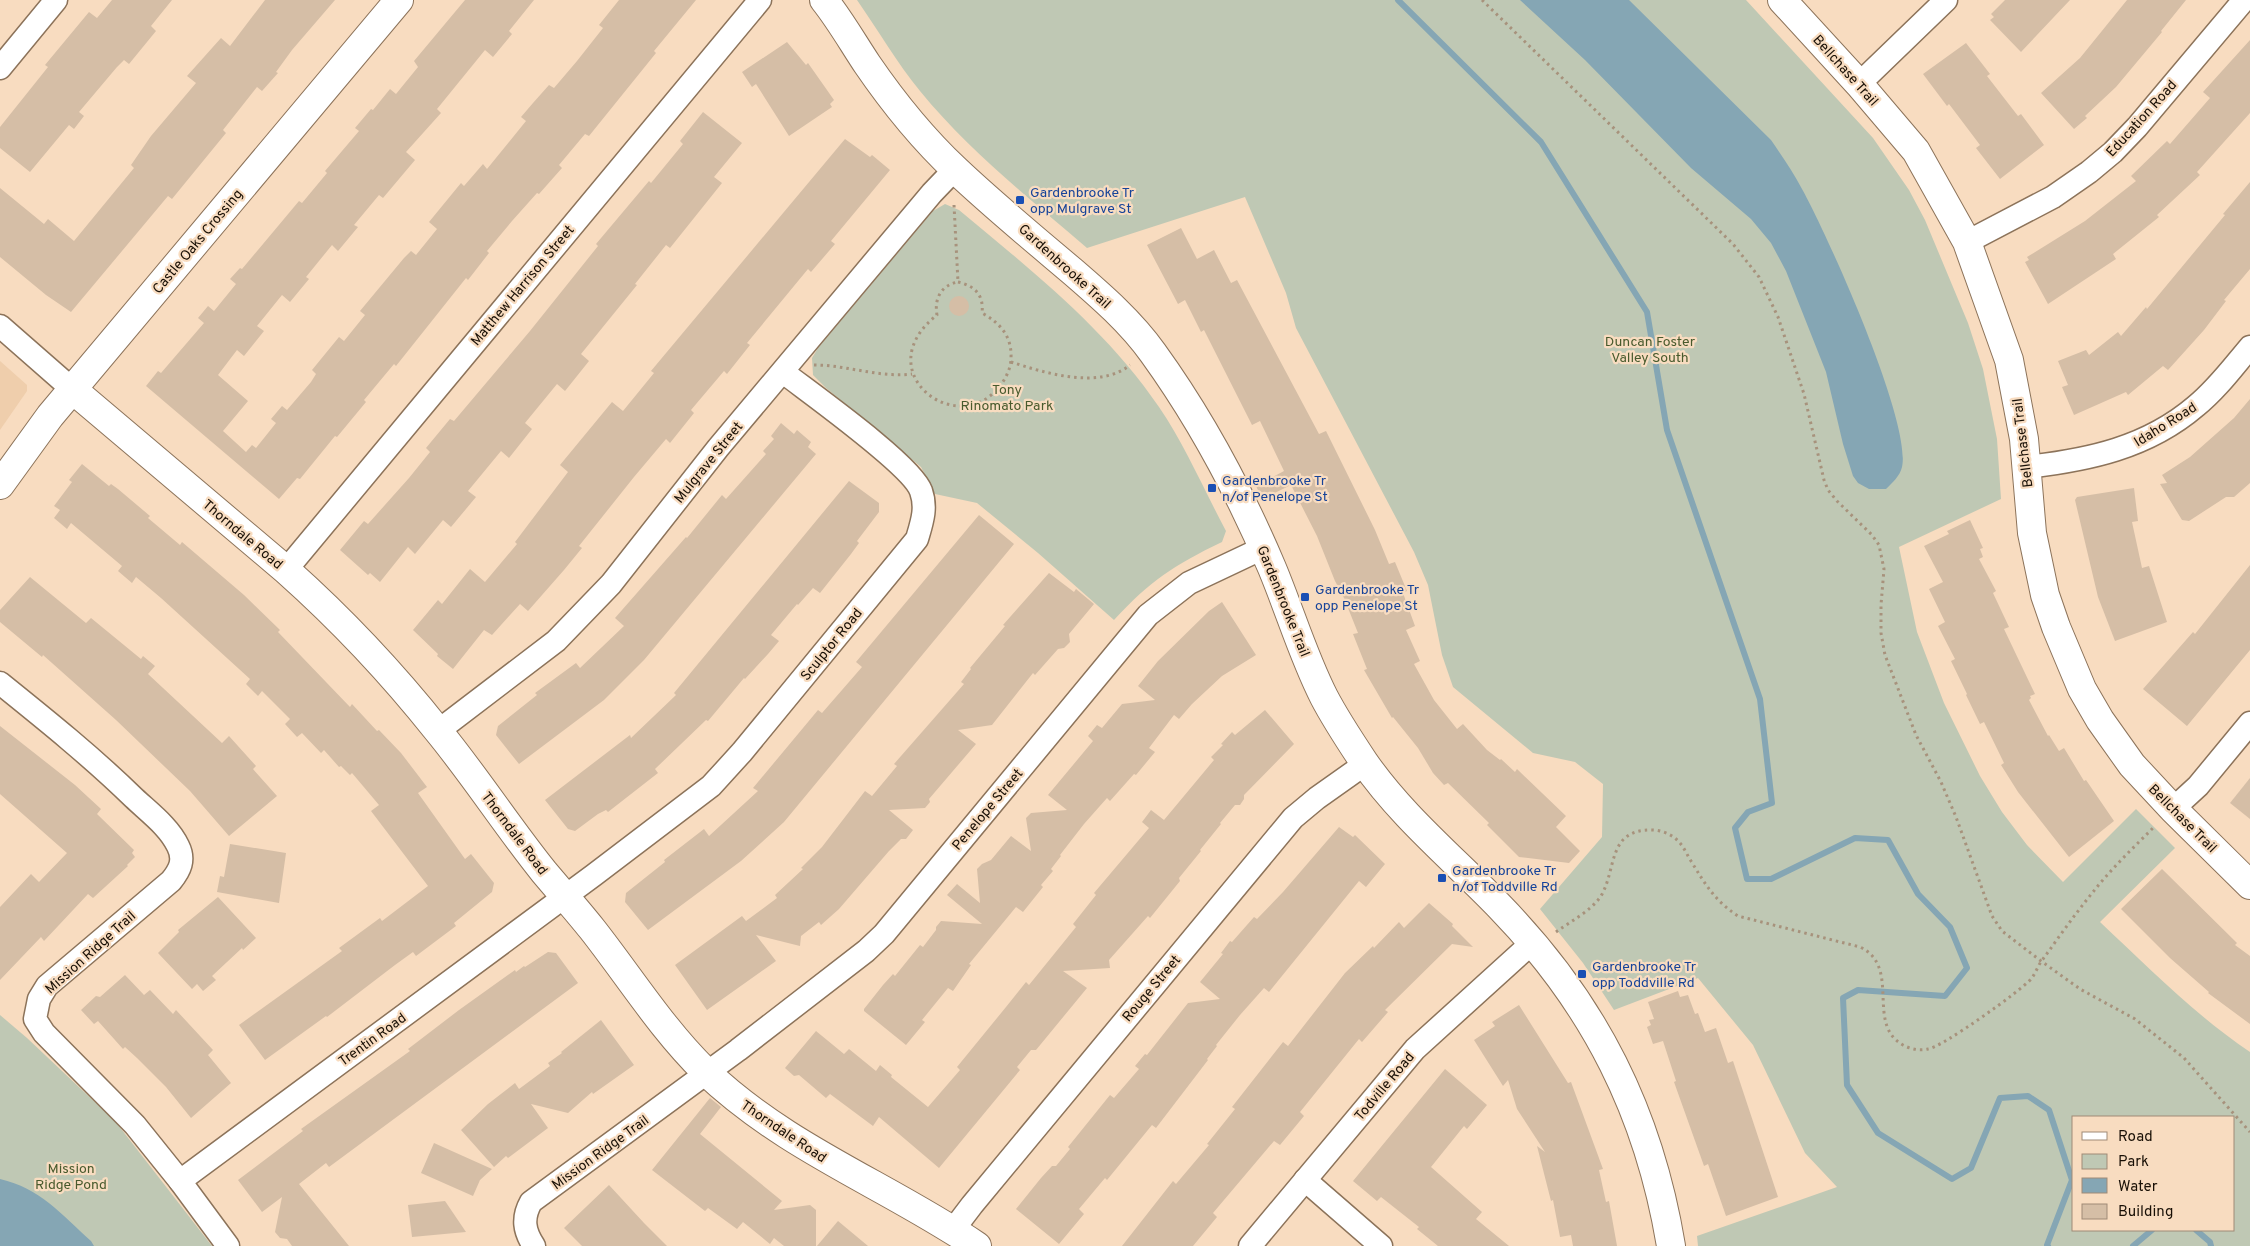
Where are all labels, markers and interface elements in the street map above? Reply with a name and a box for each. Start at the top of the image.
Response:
street label: Bellchase Trail [1808,32,1881,110]
street label: Education Road [2103,77,2181,161]
place label: Gardenbrooke Tr opp Mulgrave St [1030,185,1135,218]
street label: Castle Oaks Crossing [149,186,247,298]
marker: Gardenbrooke Tr opp Mulgrave St [1014,194,1026,206]
street label: Gardenbrooke Trail [1014,221,1114,313]
street label: Matthew Harrison Street [468,222,579,350]
park label: Duncan Foster Valley South [1605,334,1696,367]
park label: Tony Rinomato Park [961,382,1053,415]
street label: Bellchase Trail [2010,397,2037,488]
street label: Idaho Road [2131,399,2200,451]
street label: Mulgrave Street [671,419,747,507]
place label: Gardenbrooke Tr n/of Penelope St [1222,473,1328,506]
marker: Gardenbrooke Tr n/of Penelope St [1206,482,1218,494]
street label: Thorndale Road [198,497,286,574]
street label: Gardenbrooke Trail [1253,543,1313,660]
place label: Gardenbrooke Tr opp Penelope St [1315,582,1420,615]
marker: Gardenbrooke Tr opp Penelope St [1299,591,1311,603]
street label: Sculptor Road [798,605,867,685]
street label: Penelope Street [949,766,1027,854]
street label: Bellchase Trail [2144,781,2220,857]
street label: Thorndale Road [477,789,551,879]
place label: Gardenbrooke Tr n/of Toddville Rd [1452,863,1558,896]
marker: Gardenbrooke Tr n/of Toddville Rd [1436,872,1448,884]
street label: Mission Ridge Trail [42,908,140,998]
street label: Rouge Street [1119,952,1185,1026]
place label: Gardenbrooke Tr opp Toddville Rd [1592,959,1697,992]
marker: Gardenbrooke Tr opp Toddville Rd [1576,968,1588,980]
street label: Trentin Road [336,1010,410,1070]
street label: Todville Road [1352,1049,1419,1125]
street label: Thorndale Road [737,1097,829,1167]
street label: Mission Ridge Trail [549,1112,653,1194]
legend [2072,1116,2235,1231]
text: Road [2118,1128,2153,1147]
text: Park [2118,1153,2149,1172]
park label: Mission Ridge Pond [35,1161,107,1194]
text: Water [2118,1178,2158,1197]
text: Building [2118,1203,2173,1222]

